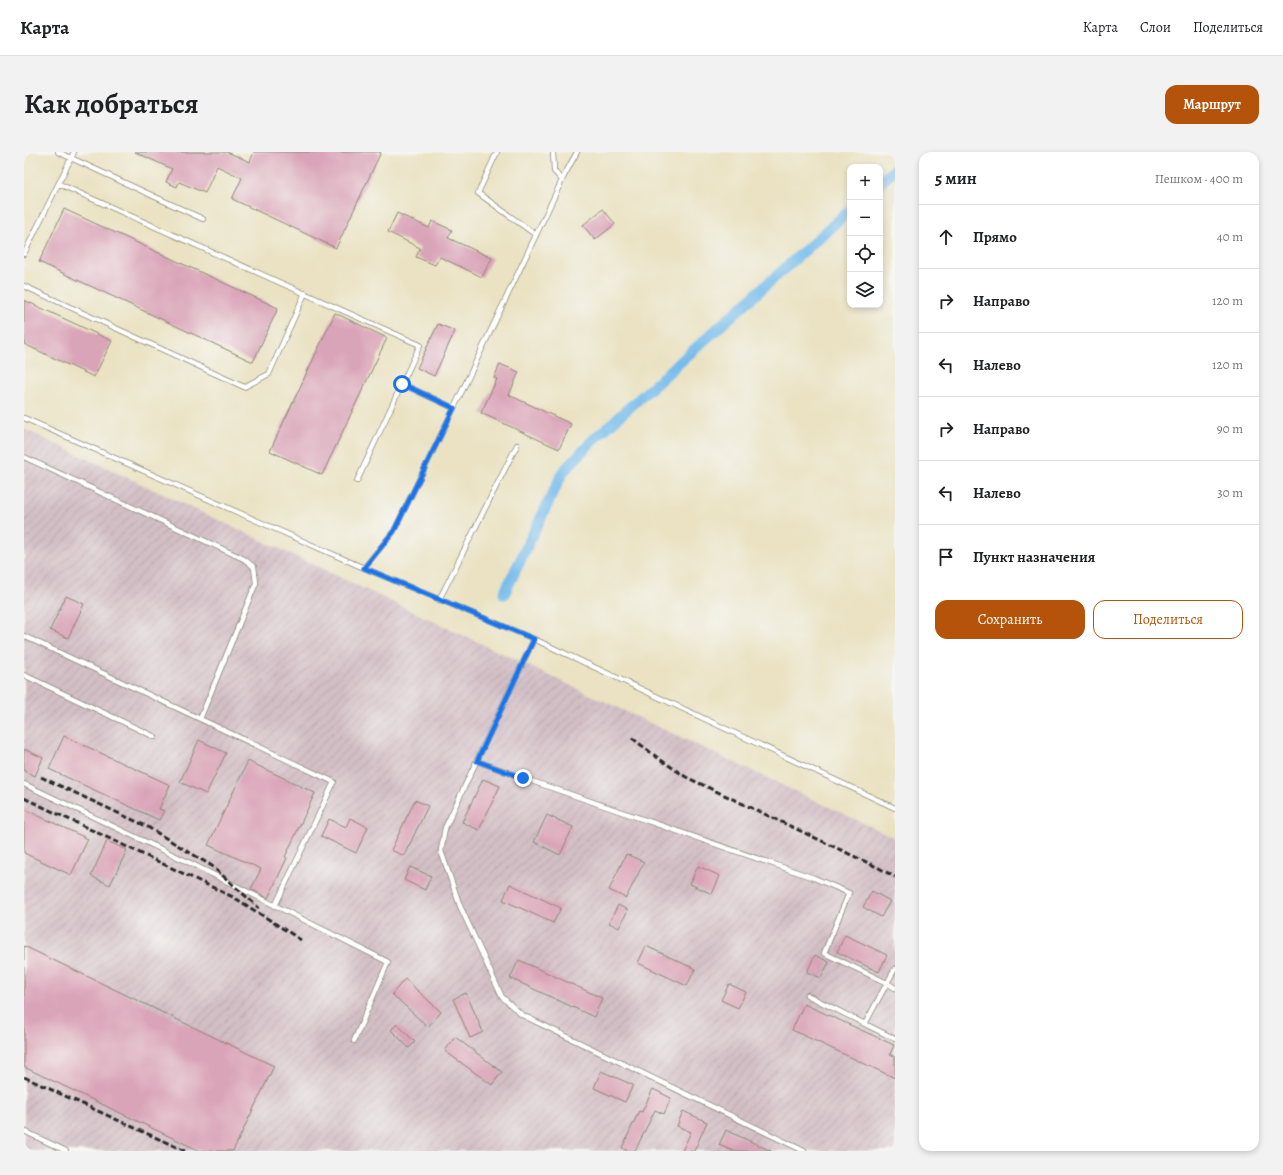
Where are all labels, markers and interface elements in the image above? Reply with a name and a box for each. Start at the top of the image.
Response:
text: Карта [20,15,69,41]
text: Карта [1083,18,1118,37]
text: Слои [1140,18,1171,37]
text: Поделиться [1193,18,1263,37]
text: Как добраться [24,85,199,123]
button: Маршрут [1165,85,1259,124]
map controls [847,164,883,308]
button: + [847,164,883,200]
text: 5 мин [935,167,977,190]
text: Пешком · 400 m [1155,170,1243,187]
button: − [847,200,883,236]
icon: ahead [935,226,957,248]
text: Прямо [973,227,1017,247]
text: 40 m [1217,228,1243,245]
button: locate [847,236,883,272]
button: layers [847,272,883,308]
icon: right [935,290,957,312]
text: Направо [973,291,1030,311]
text: 120 m [1212,292,1243,309]
icon: left [935,354,957,376]
text: Налево [973,355,1021,375]
text: 120 m [1212,356,1243,373]
route start [393,375,411,393]
icon: right [935,418,957,440]
text: Направо [973,419,1030,439]
text: 90 m [1217,420,1243,437]
icon: left [935,482,957,504]
text: Налево [973,483,1021,503]
text: 30 m [1217,484,1243,501]
icon: arrive [935,546,957,568]
text: Пункт назначения [973,547,1095,567]
button: Сохранить [935,600,1085,639]
button: Поделиться [1093,600,1243,639]
route end [514,769,532,787]

